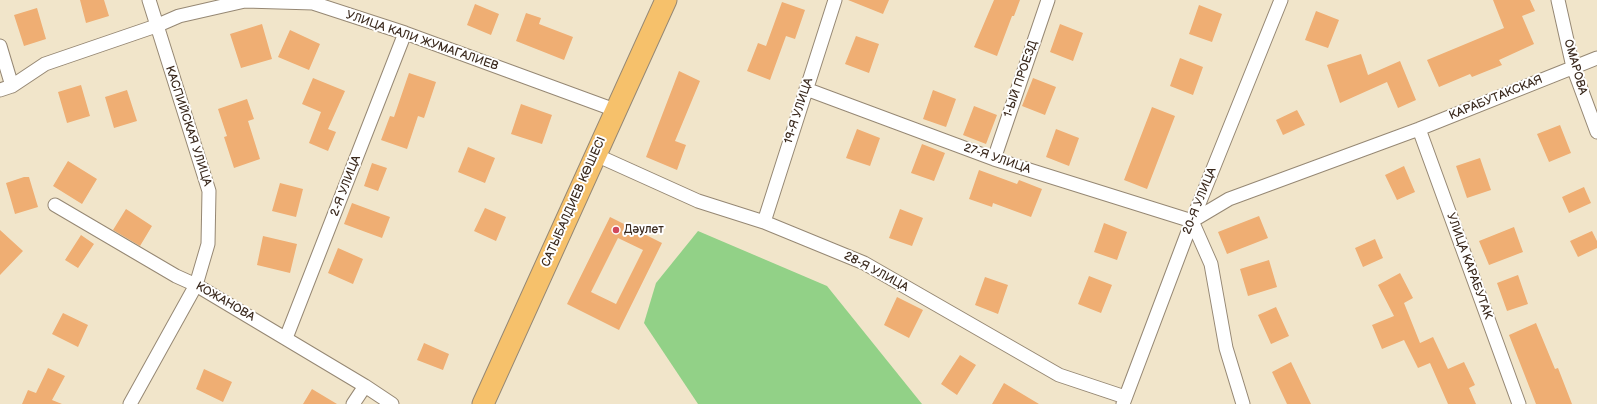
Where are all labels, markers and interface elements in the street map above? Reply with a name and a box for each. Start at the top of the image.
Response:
street label: УЛИЦА КАЛИ ЖУМАГАЛИЕВ [344,8,500,74]
street label: ОМАРОВА [1560,38,1590,96]
street label: 1-ЫЙ ПРОЕЗД [1001,39,1041,119]
street label: КАСПИЙСКАЯ УЛИЦА [162,64,214,188]
street label: КАРАБУТАКСКАЯ [1447,73,1545,123]
street label: 19-Я УЛИЦА [782,76,816,146]
street label: САТЫБАЛДИЕВ КӨШЕСІ [539,135,609,269]
street label: 27-Я УЛИЦА [962,141,1032,177]
street label: 2-Я УЛИЦА [328,154,364,218]
street label: 20-Я УЛИЦА [1180,165,1220,237]
street label: УЛИЦА КАРАБУТАК [1443,211,1495,321]
place label: Дәулет [624,223,664,237]
marker: Дәулет [611,225,621,235]
street label: 28-Я УЛИЦА [841,249,911,295]
street label: КОЖАНОВА [193,279,257,325]

